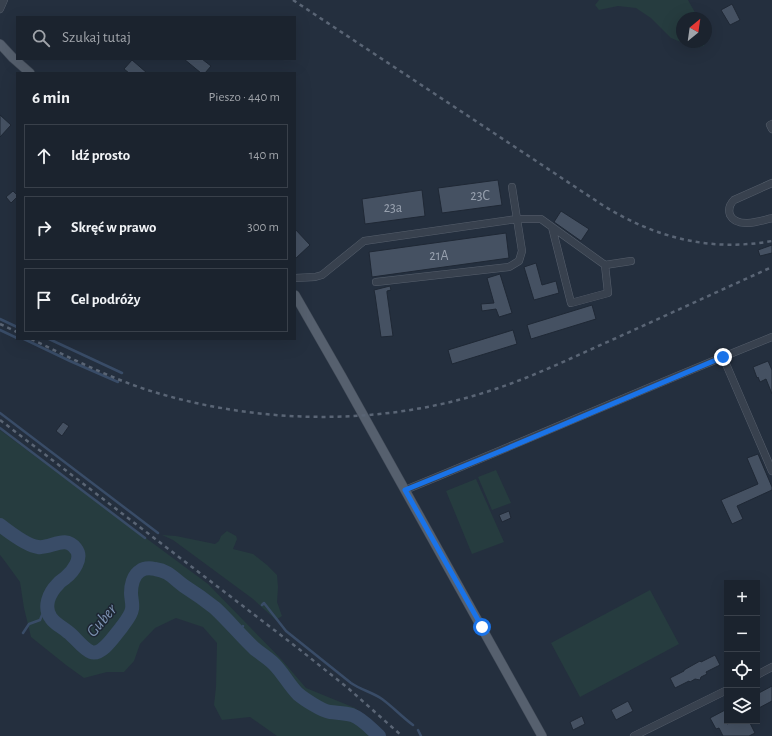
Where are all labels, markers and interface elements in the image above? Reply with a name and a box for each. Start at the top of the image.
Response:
north arrow [676,12,712,48]
search box [16,16,296,60]
icon: search [30,27,52,49]
text: Szukaj tutaj [62,30,131,45]
text: 6 min [32,89,70,106]
text: Pieszo · 440 m [209,91,280,104]
icon: ahead [33,145,55,167]
text: Idź prosto [71,148,130,163]
text: 140 m [249,149,279,162]
house number: 23C [470,189,490,203]
house number: 23a [384,201,403,215]
icon: right [33,217,55,239]
text: Skręć w prawo [71,220,156,235]
text: 300 m [247,221,279,234]
house number: 21A [429,249,449,263]
icon: arrive [33,289,55,311]
text: Cel podróży [71,292,140,307]
route end [714,348,732,366]
map controls [724,580,760,724]
button: + [724,580,760,616]
water label: Guber [83,600,120,640]
button: − [724,616,760,652]
route start [473,618,491,636]
button: locate [724,652,760,688]
button: layers [724,688,760,724]

